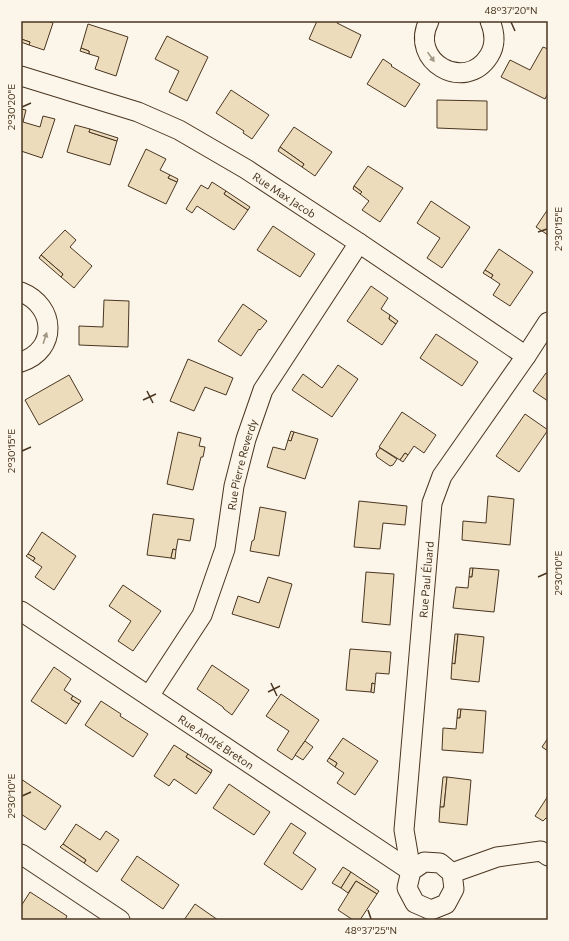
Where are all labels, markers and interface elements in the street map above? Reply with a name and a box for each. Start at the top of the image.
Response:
text: 48°37'20"N [484,4,538,16]
one-way arrow [427,52,435,63]
text: 2°30'20"E [5,84,17,130]
street label: Rue Max Jacob [251,169,319,220]
text: 2°30'15"E [552,207,564,251]
one-way arrow [43,332,49,344]
street label: Rue Pierre Reverdy [224,417,259,511]
text: 2°30'15"E [5,429,17,473]
street label: Rue Paul Éluard [416,541,435,618]
text: 2°30'10"E [552,550,564,596]
street label: Rue André Breton [176,711,257,771]
text: 2°30'10"E [5,773,17,819]
text: 48°37'25"N [345,924,397,936]

